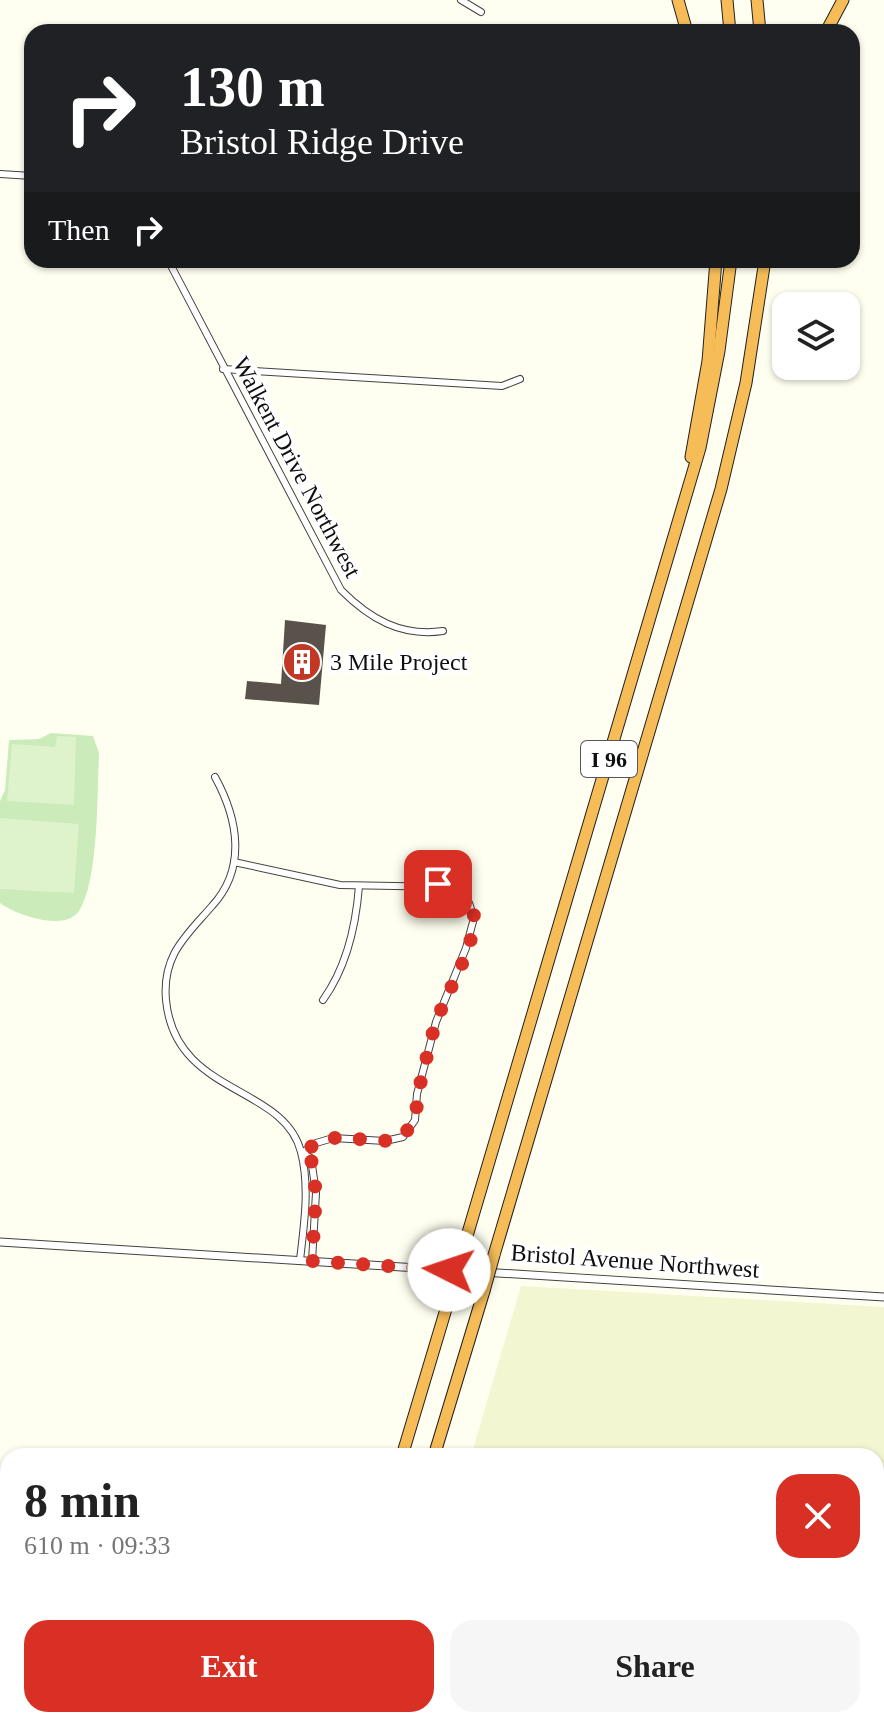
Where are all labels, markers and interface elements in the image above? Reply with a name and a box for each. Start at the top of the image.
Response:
icon: right [48,56,152,160]
text: 130 m [180,56,325,118]
text: Bristol Ridge Drive [180,122,464,162]
icon: right [126,208,170,252]
text: Then [48,213,110,246]
map controls [772,292,860,380]
button: layers [772,292,860,380]
street label: Walkent Drive Northwest [228,352,366,582]
building icon: 3 Mile Project [281,641,323,683]
place label: 3 Mile Project [330,649,468,675]
road number: I 96 [581,741,637,777]
pin [404,850,472,918]
icon: arrive [416,862,460,906]
position arrow [407,1228,491,1312]
street label: Bristol Avenue Northwest [510,1239,760,1283]
text: 8 min [24,1474,140,1527]
button: close [776,1474,860,1558]
text: 610 m · 09:33 [24,1531,171,1560]
button: Exit [24,1620,434,1712]
button: Share [450,1620,860,1712]

